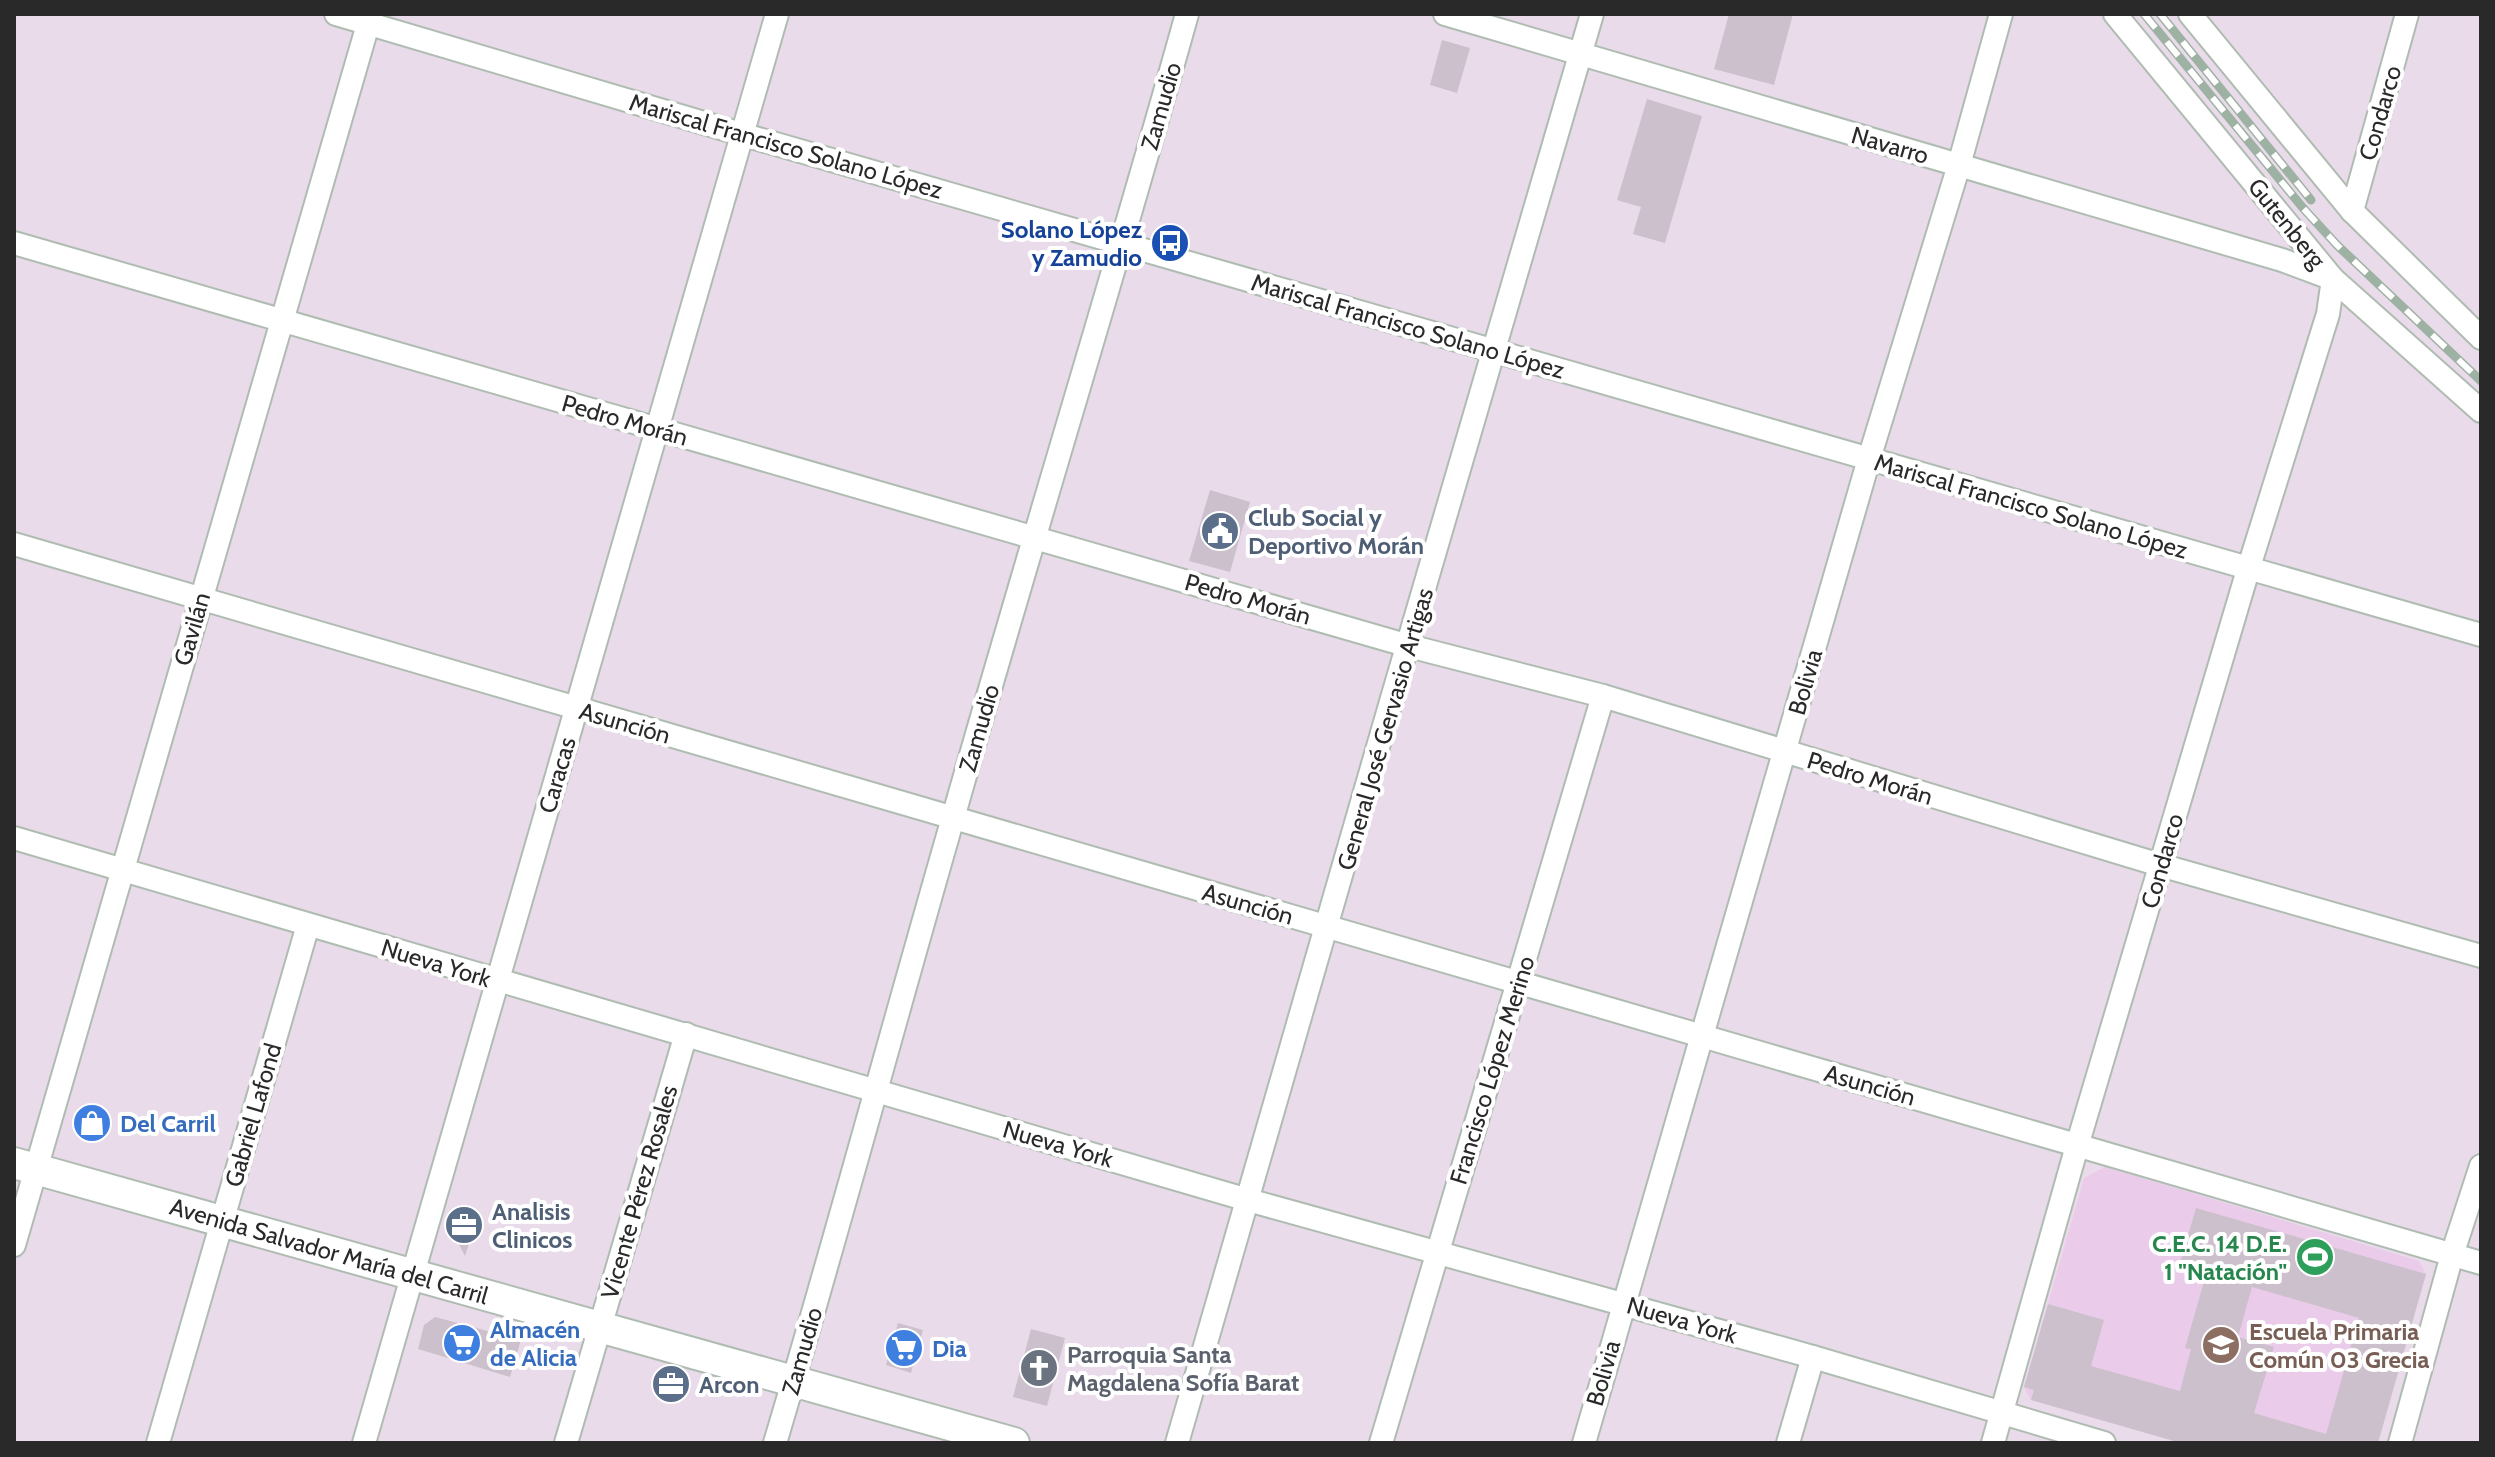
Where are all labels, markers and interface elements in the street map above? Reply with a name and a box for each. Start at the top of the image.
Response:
street label: Zamudio [1135,59,1187,153]
street label: Condarco [2353,62,2407,164]
street label: Mariscal Francisco Solano López [626,87,946,205]
street label: Navarro [1848,120,1932,170]
street label: Gutenberg [2242,172,2333,275]
place label: Solano López y Zamudio [1001,215,1142,272]
bus stop icon: Solano López y Zamudio [1149,222,1191,264]
street label: Mariscal Francisco Solano López [1248,267,1568,385]
street label: Pedro Morán [559,388,691,452]
street label: Mariscal Francisco Solano López [1871,447,2191,565]
place label: Club Social y Deportivo Morán [1248,503,1424,560]
public building icon: Club Social y Deportivo Morán [1199,510,1241,552]
street label: Pedro Morán [1182,567,1314,631]
street label: General José Gervasio Artigas [1331,584,1439,873]
street label: Gavilán [168,589,216,669]
street label: Bolivia [1782,645,1828,718]
street label: Zamudio [953,681,1005,775]
street label: Asunción [576,696,674,750]
street label: Caracas [532,734,582,816]
street label: Pedro Morán [1804,745,1936,811]
street label: Condarco [2135,810,2189,912]
street label: Asunción [1199,877,1297,931]
street label: Nueva York [378,933,495,993]
street label: Francisco López Merino [1443,952,1541,1188]
street label: Gabriel Lafond [219,1040,287,1190]
street label: Asunción [1821,1058,1919,1112]
street label: Vicente Pérez Rosales [595,1082,683,1302]
shop icon: Del Carril [71,1102,113,1144]
place label: Del Carril [120,1109,216,1138]
street label: Nueva York [1000,1114,1117,1174]
street label: Avenida Salvador María del Carril [167,1192,492,1310]
place label: Analisis Clinicos [492,1197,572,1254]
office icon: Analisis Clinicos [443,1204,485,1246]
place label: C.E.C. 14 D.E. 1 "Natación" [2152,1229,2287,1286]
sports icon: C.E.C. 14 D.E. 1 "Natación" [2294,1236,2336,1278]
street label: Nueva York [1624,1290,1741,1350]
street label: Zamudio [776,1304,828,1398]
place label: Almacén de Alicia [490,1315,580,1372]
place label: Escuela Primaria Común 03 Grecia [2249,1317,2430,1374]
supermarket icon: Almacén de Alicia [441,1322,483,1364]
school or university icon: Escuela Primaria Común 03 Grecia [2200,1324,2242,1366]
supermarket icon: Dia [883,1327,925,1369]
place label: Dia [932,1334,967,1363]
street label: Bolivia [1580,1336,1626,1409]
place label: Parroquia Santa Magdalena Sofía Barat [1067,1340,1299,1397]
church icon: Parroquia Santa Magdalena Sofía Barat [1018,1347,1060,1389]
office icon: Arcon [650,1363,692,1405]
place label: Arcon [699,1370,759,1399]

